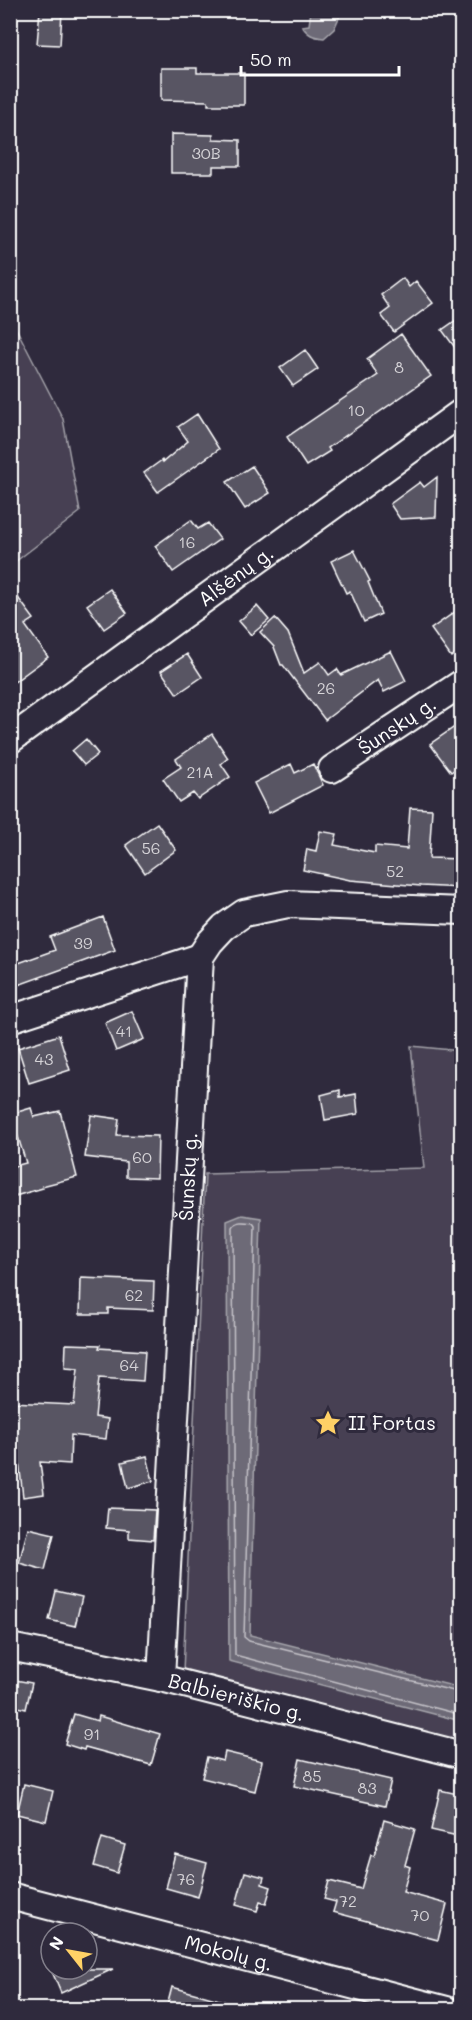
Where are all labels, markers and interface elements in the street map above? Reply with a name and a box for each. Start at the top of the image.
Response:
scale bar [241,39,398,77]
text: 50 m [250,47,292,71]
house number: 30B [191,142,221,163]
house number: 8 [394,356,404,377]
house number: 10 [347,399,365,420]
house number: 16 [179,531,195,552]
street label: Alšėnų g. [192,539,278,612]
house number: 26 [317,677,335,698]
street label: Šunskų g. [352,690,441,760]
house number: 21A [186,761,214,782]
house number: 56 [142,837,161,858]
house number: 52 [386,860,404,881]
house number: 39 [74,932,92,953]
house number: 41 [116,1020,132,1041]
house number: 43 [35,1048,53,1069]
street label: Šunskų g. [172,1132,202,1222]
house number: 60 [132,1146,152,1167]
house number: 62 [125,1284,143,1305]
house number: 64 [119,1354,139,1375]
place icon: II Fortas [313,1408,343,1438]
place label: II Fortas [348,1409,436,1435]
street label: Balbieriškio g. [166,1666,308,1726]
house number: 91 [84,1723,100,1744]
house number: 85 [302,1765,322,1786]
house number: 83 [357,1777,377,1798]
house number: 76 [177,1868,195,1889]
house number: 72 [339,1890,357,1911]
house number: 70 [411,1904,430,1925]
north arrow [39,1921,99,1981]
street label: Mokolų g. [182,1928,276,1976]
text: N [44,1932,68,1954]

